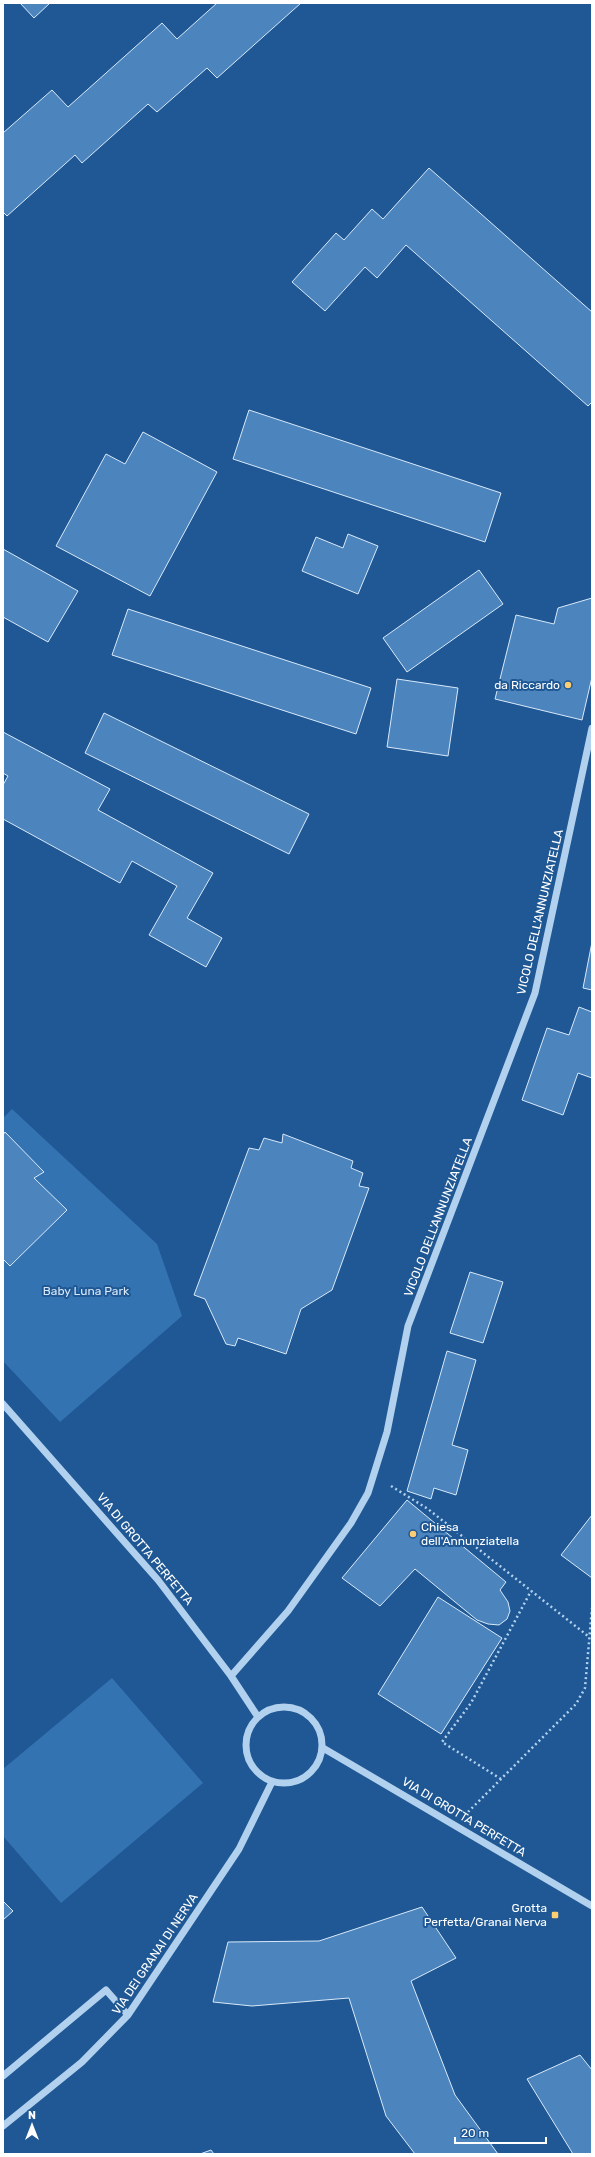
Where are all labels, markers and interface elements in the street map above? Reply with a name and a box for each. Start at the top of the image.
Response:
place label: da Riccardo [494,678,560,692]
marker: da Riccardo [563,680,573,690]
street label: VICOLO DELL'ANNUNZIATELLA [514,828,566,996]
street label: VICOLO DELL'ANNUNZIATELLA [401,1135,475,1299]
park label: Baby Luna Park [43,1284,130,1298]
street label: VIA DI GROTTA PERFETTA [94,1490,196,1608]
place label: Chiesa dell'Annunziatella [421,1520,519,1548]
marker: Chiesa dell'Annunziatella [408,1529,418,1539]
street label: VIA DI GROTTA PERFETTA [399,1774,529,1860]
street label: VIA DEI GRANAI DI NERVA [109,1891,201,2017]
place label: Grotta Perfetta/Granai Nerva [424,1901,547,1929]
marker: Grotta Perfetta/Granai Nerva [550,1910,560,1920]
north arrow [12,2105,52,2145]
text: N [28,2109,36,2122]
scale bar [455,2119,546,2145]
text: 20 m [461,2126,489,2140]

